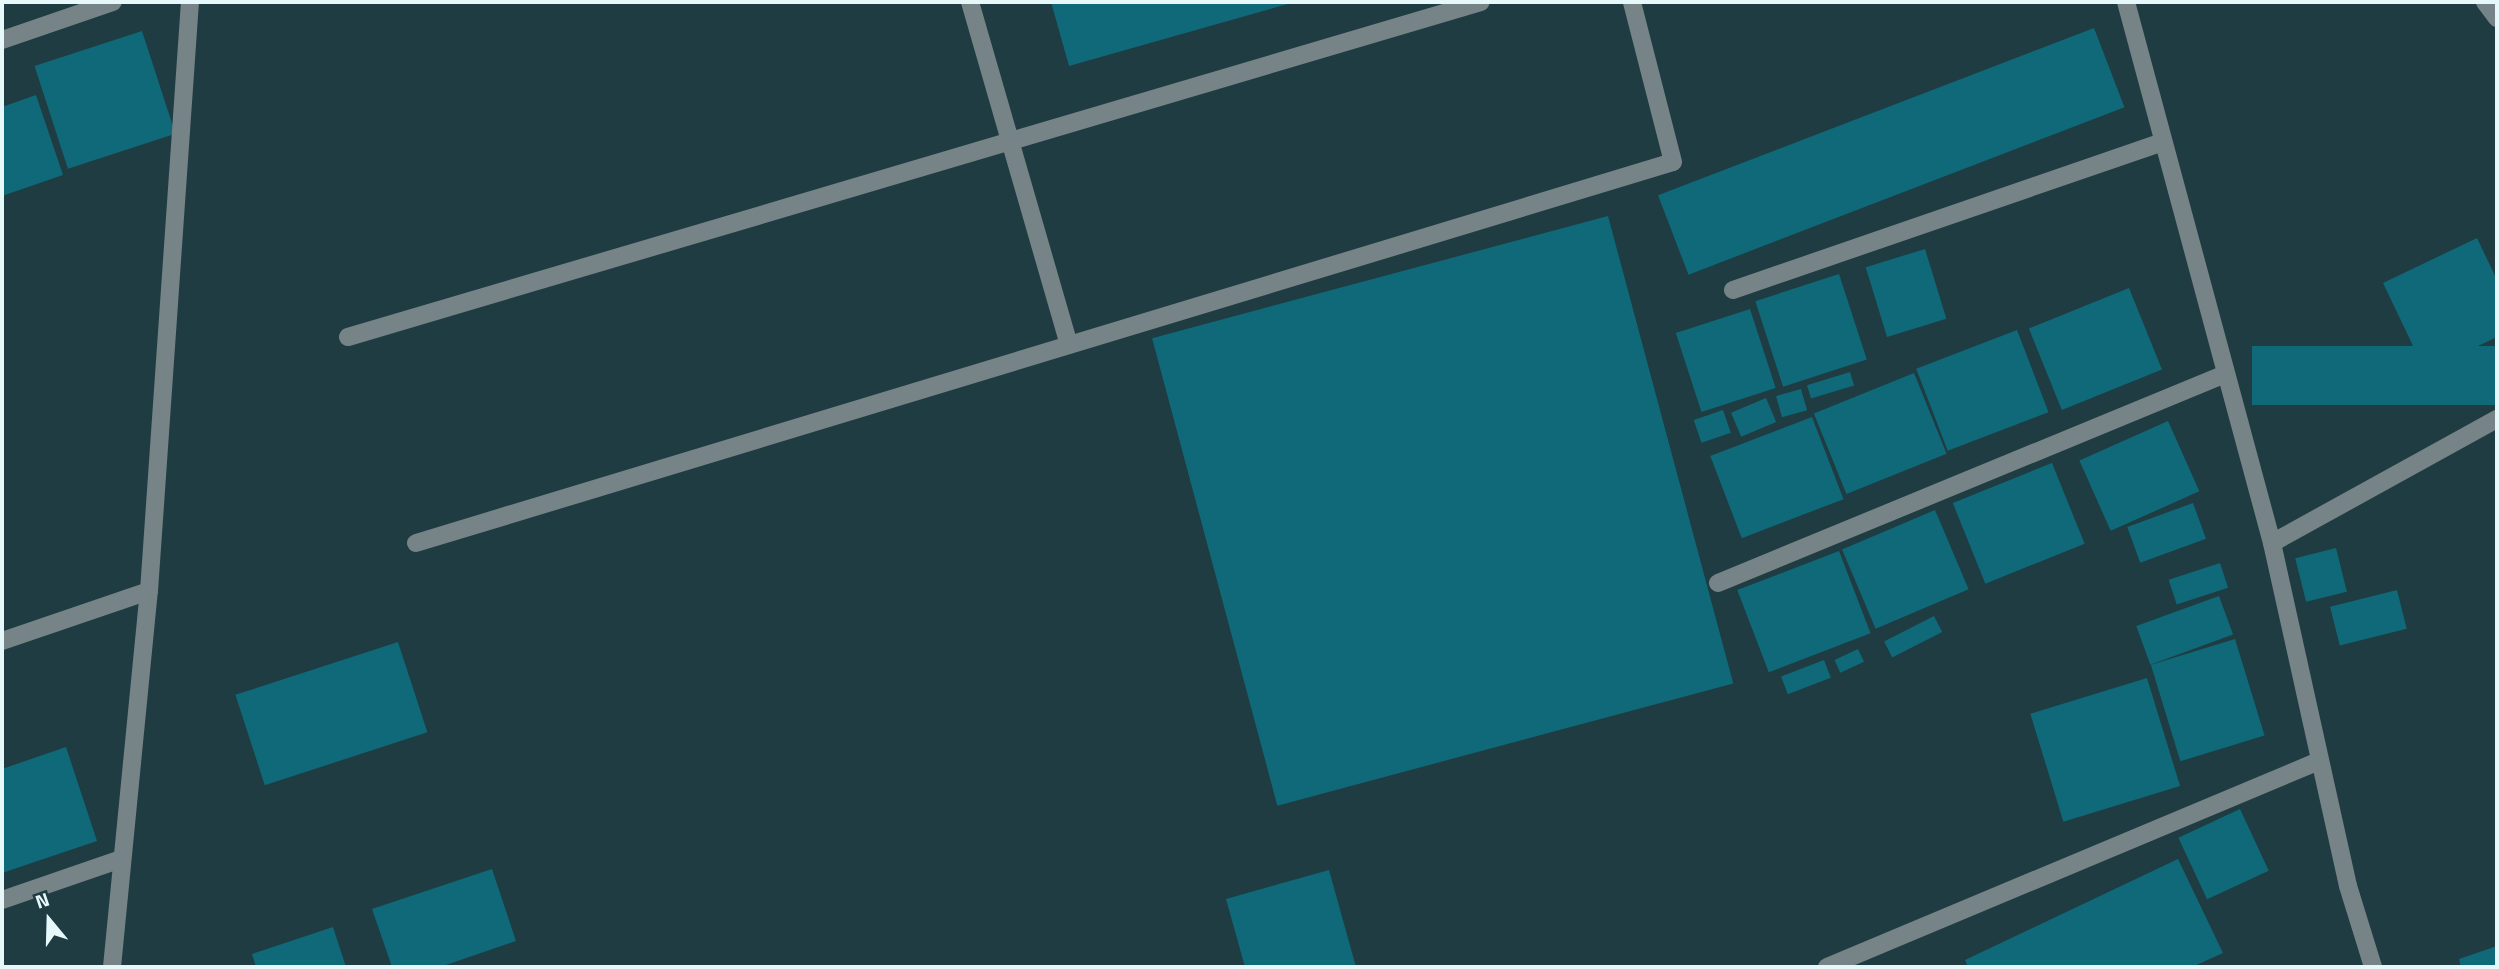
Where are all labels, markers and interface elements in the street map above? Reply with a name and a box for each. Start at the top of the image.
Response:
text: N [31,884,53,916]
north arrow [14,885,84,955]

